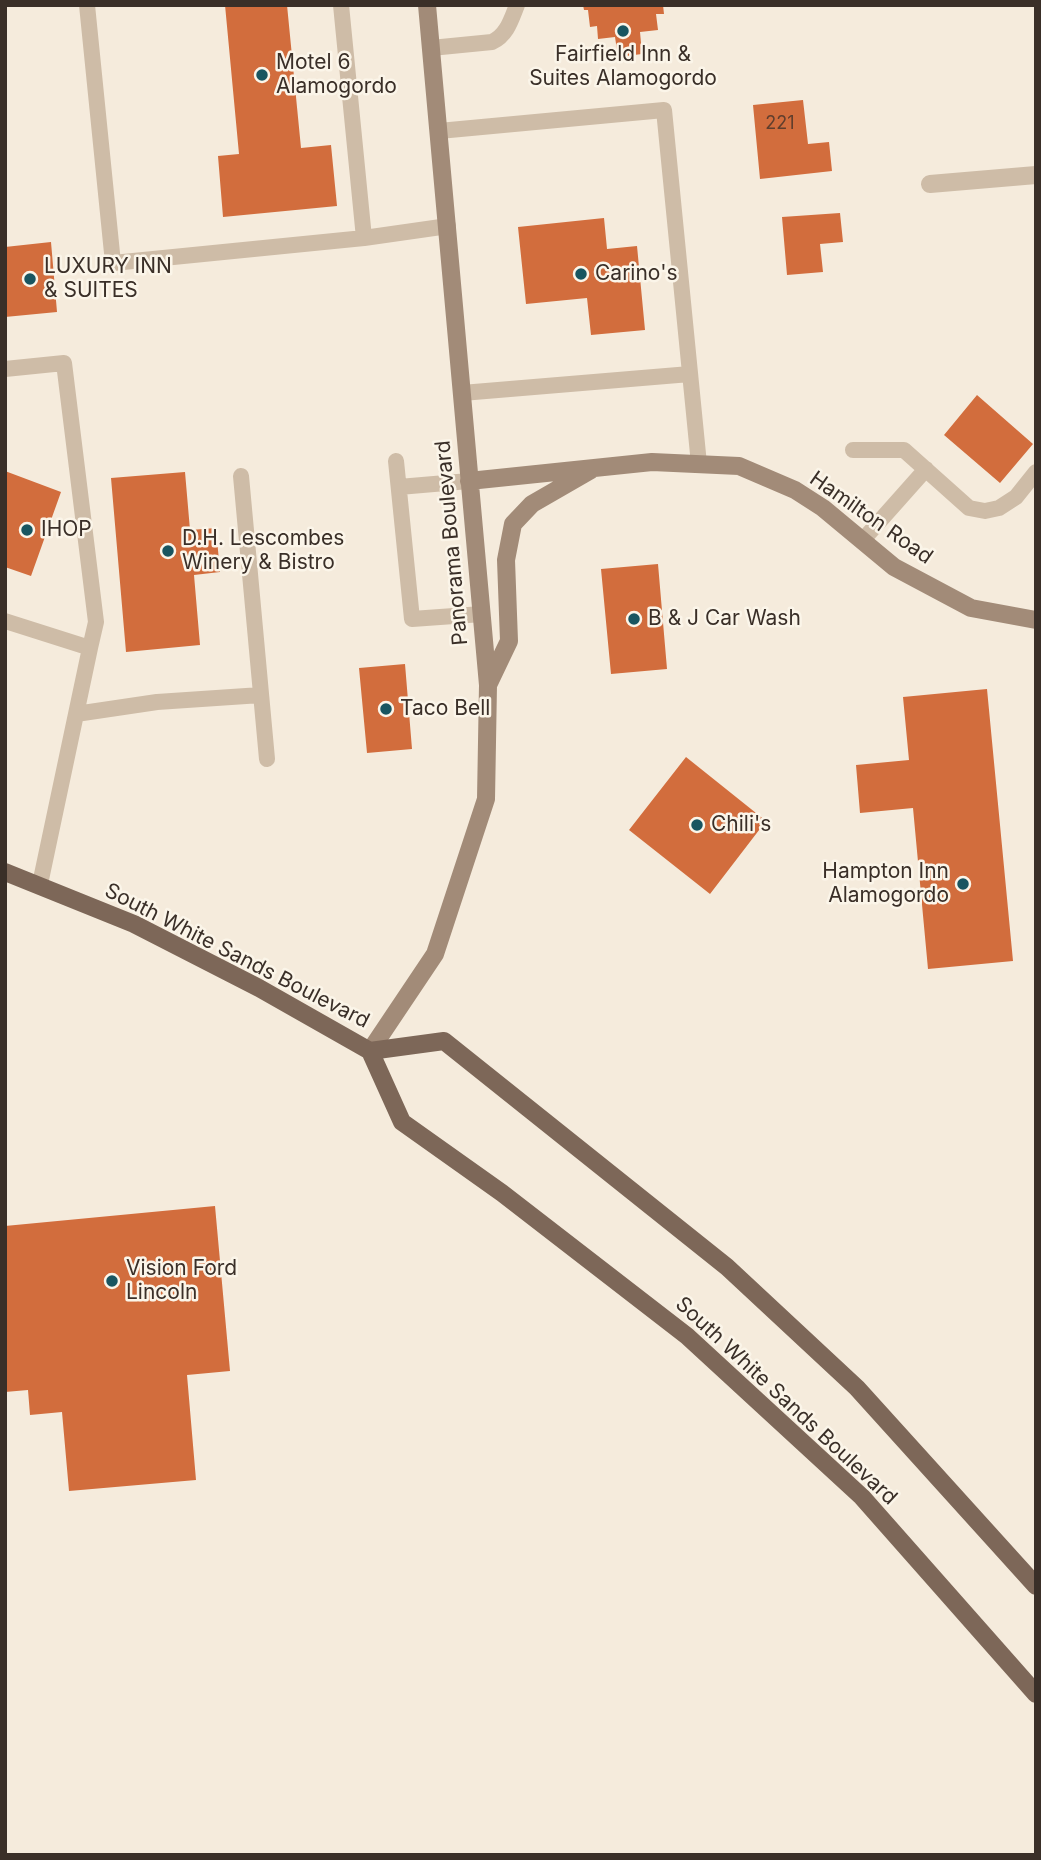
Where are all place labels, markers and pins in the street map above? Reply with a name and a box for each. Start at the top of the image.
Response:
marker: Fairfield Inn & Suites Alamogordo [615,23,631,39]
place label: Fairfield Inn & Suites Alamogordo [529,42,717,92]
place label: Motel 6 Alamogordo [276,50,397,100]
marker: Motel 6 Alamogordo [254,67,270,83]
place label: LUXURY INN & SUITES [44,254,172,304]
place label: Carino's [595,261,678,287]
marker: Carino's [573,266,589,282]
marker: LUXURY INN & SUITES [22,271,38,287]
place label: IHOP [41,517,92,543]
marker: IHOP [19,522,35,538]
place label: D.H. Lescombes Winery & Bistro [182,526,344,576]
marker: D.H. Lescombes Winery & Bistro [160,543,176,559]
place label: B & J Car Wash [648,606,801,632]
marker: B & J Car Wash [626,611,642,627]
place label: Taco Bell [400,696,490,722]
marker: Taco Bell [378,701,394,717]
place label: Chili's [711,812,771,838]
marker: Chili's [689,817,705,833]
place label: Hampton Inn Alamogordo [822,859,949,909]
marker: Hampton Inn Alamogordo [955,876,971,892]
place label: Vision Ford Lincoln [126,1256,237,1306]
marker: Vision Ford Lincoln [104,1273,120,1289]

